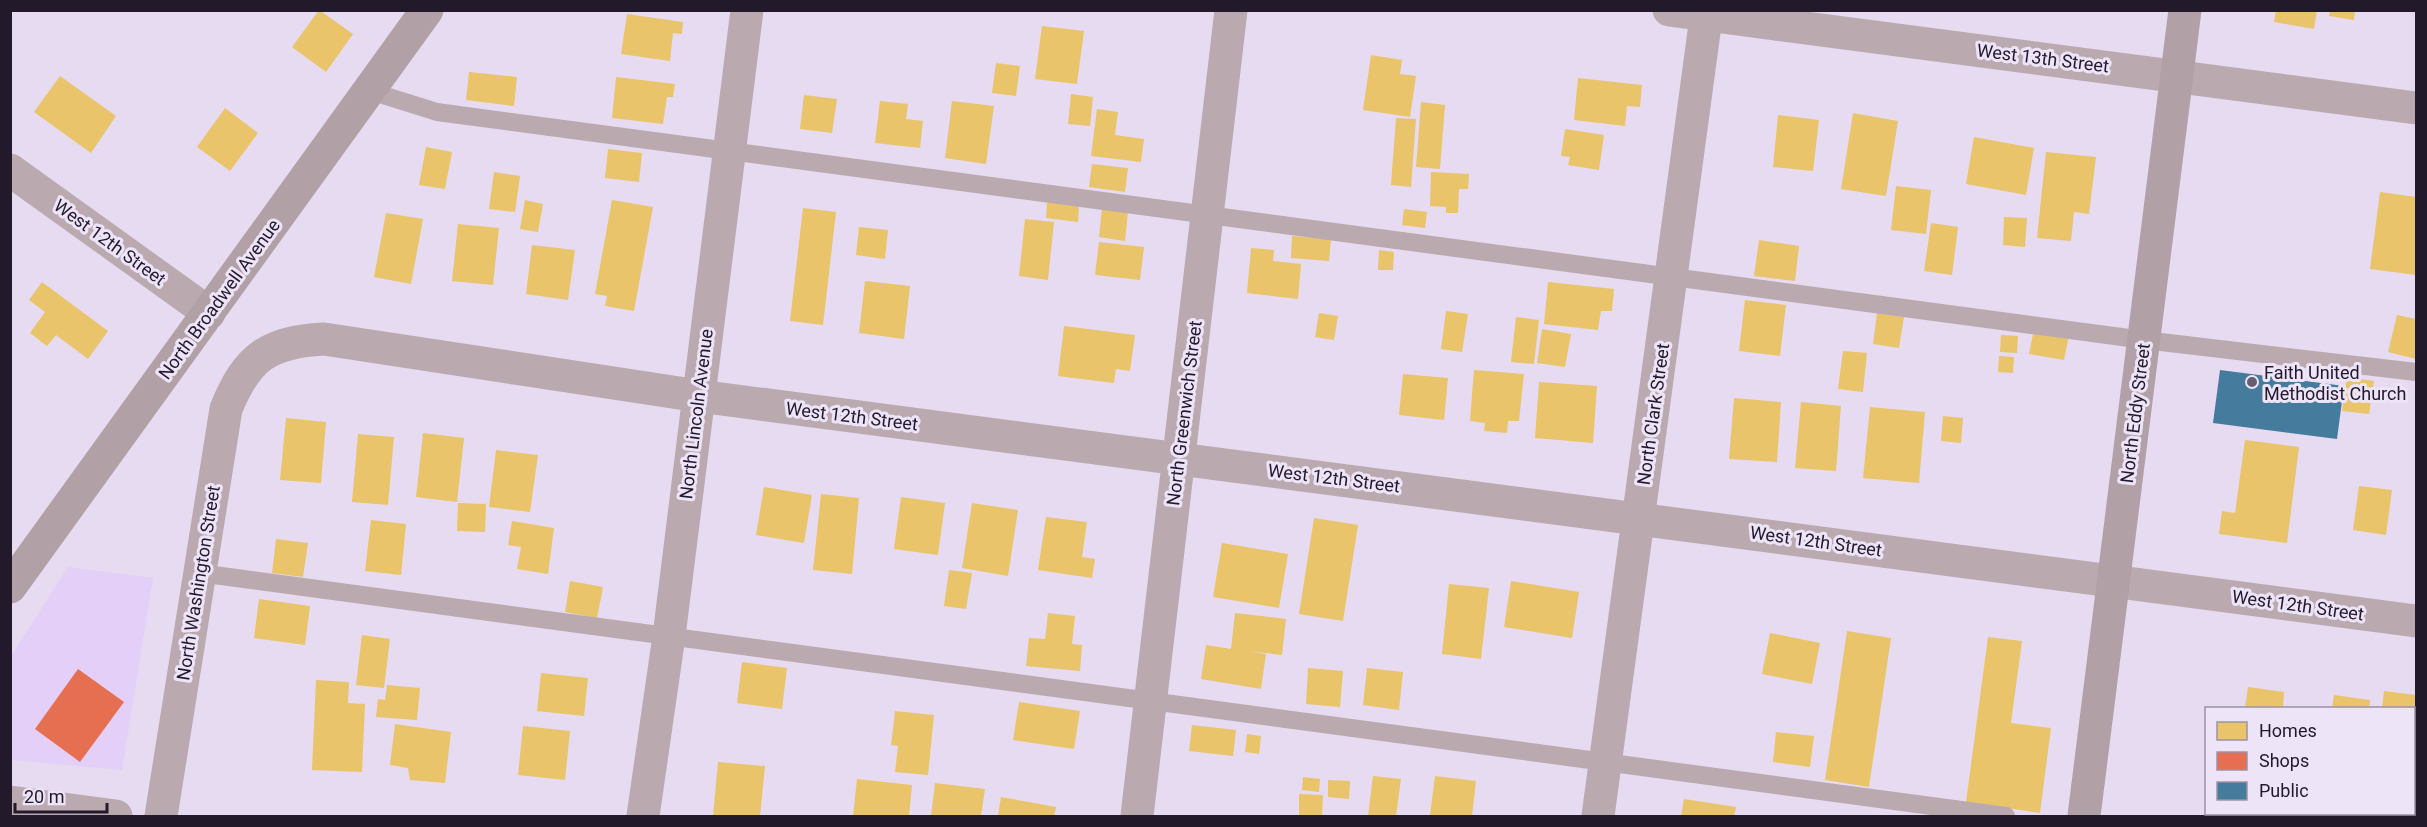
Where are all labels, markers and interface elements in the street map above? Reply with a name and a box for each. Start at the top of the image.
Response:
street label: West 13th Street [1976,39,2110,77]
street label: West 12th Street [50,194,170,290]
street label: North Broadwell Avenue [154,215,284,383]
street label: North Greenwich Street [1162,319,1206,507]
street label: North Lincoln Avenue [675,328,717,500]
street label: North Clark Street [1633,342,1673,486]
street label: North Eddy Street [2116,342,2154,484]
place label: Faith United Methodist Church [2264,362,2406,404]
marker: Faith United Methodist Church [2245,375,2259,389]
street label: West 12th Street [785,397,919,435]
street label: West 12th Street [1267,459,1401,497]
street label: North Washington Street [172,484,224,682]
street label: West 12th Street [1749,521,1883,561]
street label: West 12th Street [2231,585,2365,625]
legend [2205,707,2415,815]
text: Homes [2259,720,2317,741]
text: Shops [2259,750,2309,771]
scale bar [15,776,106,814]
text: Public [2259,780,2309,801]
text: 20 m [24,786,64,807]

